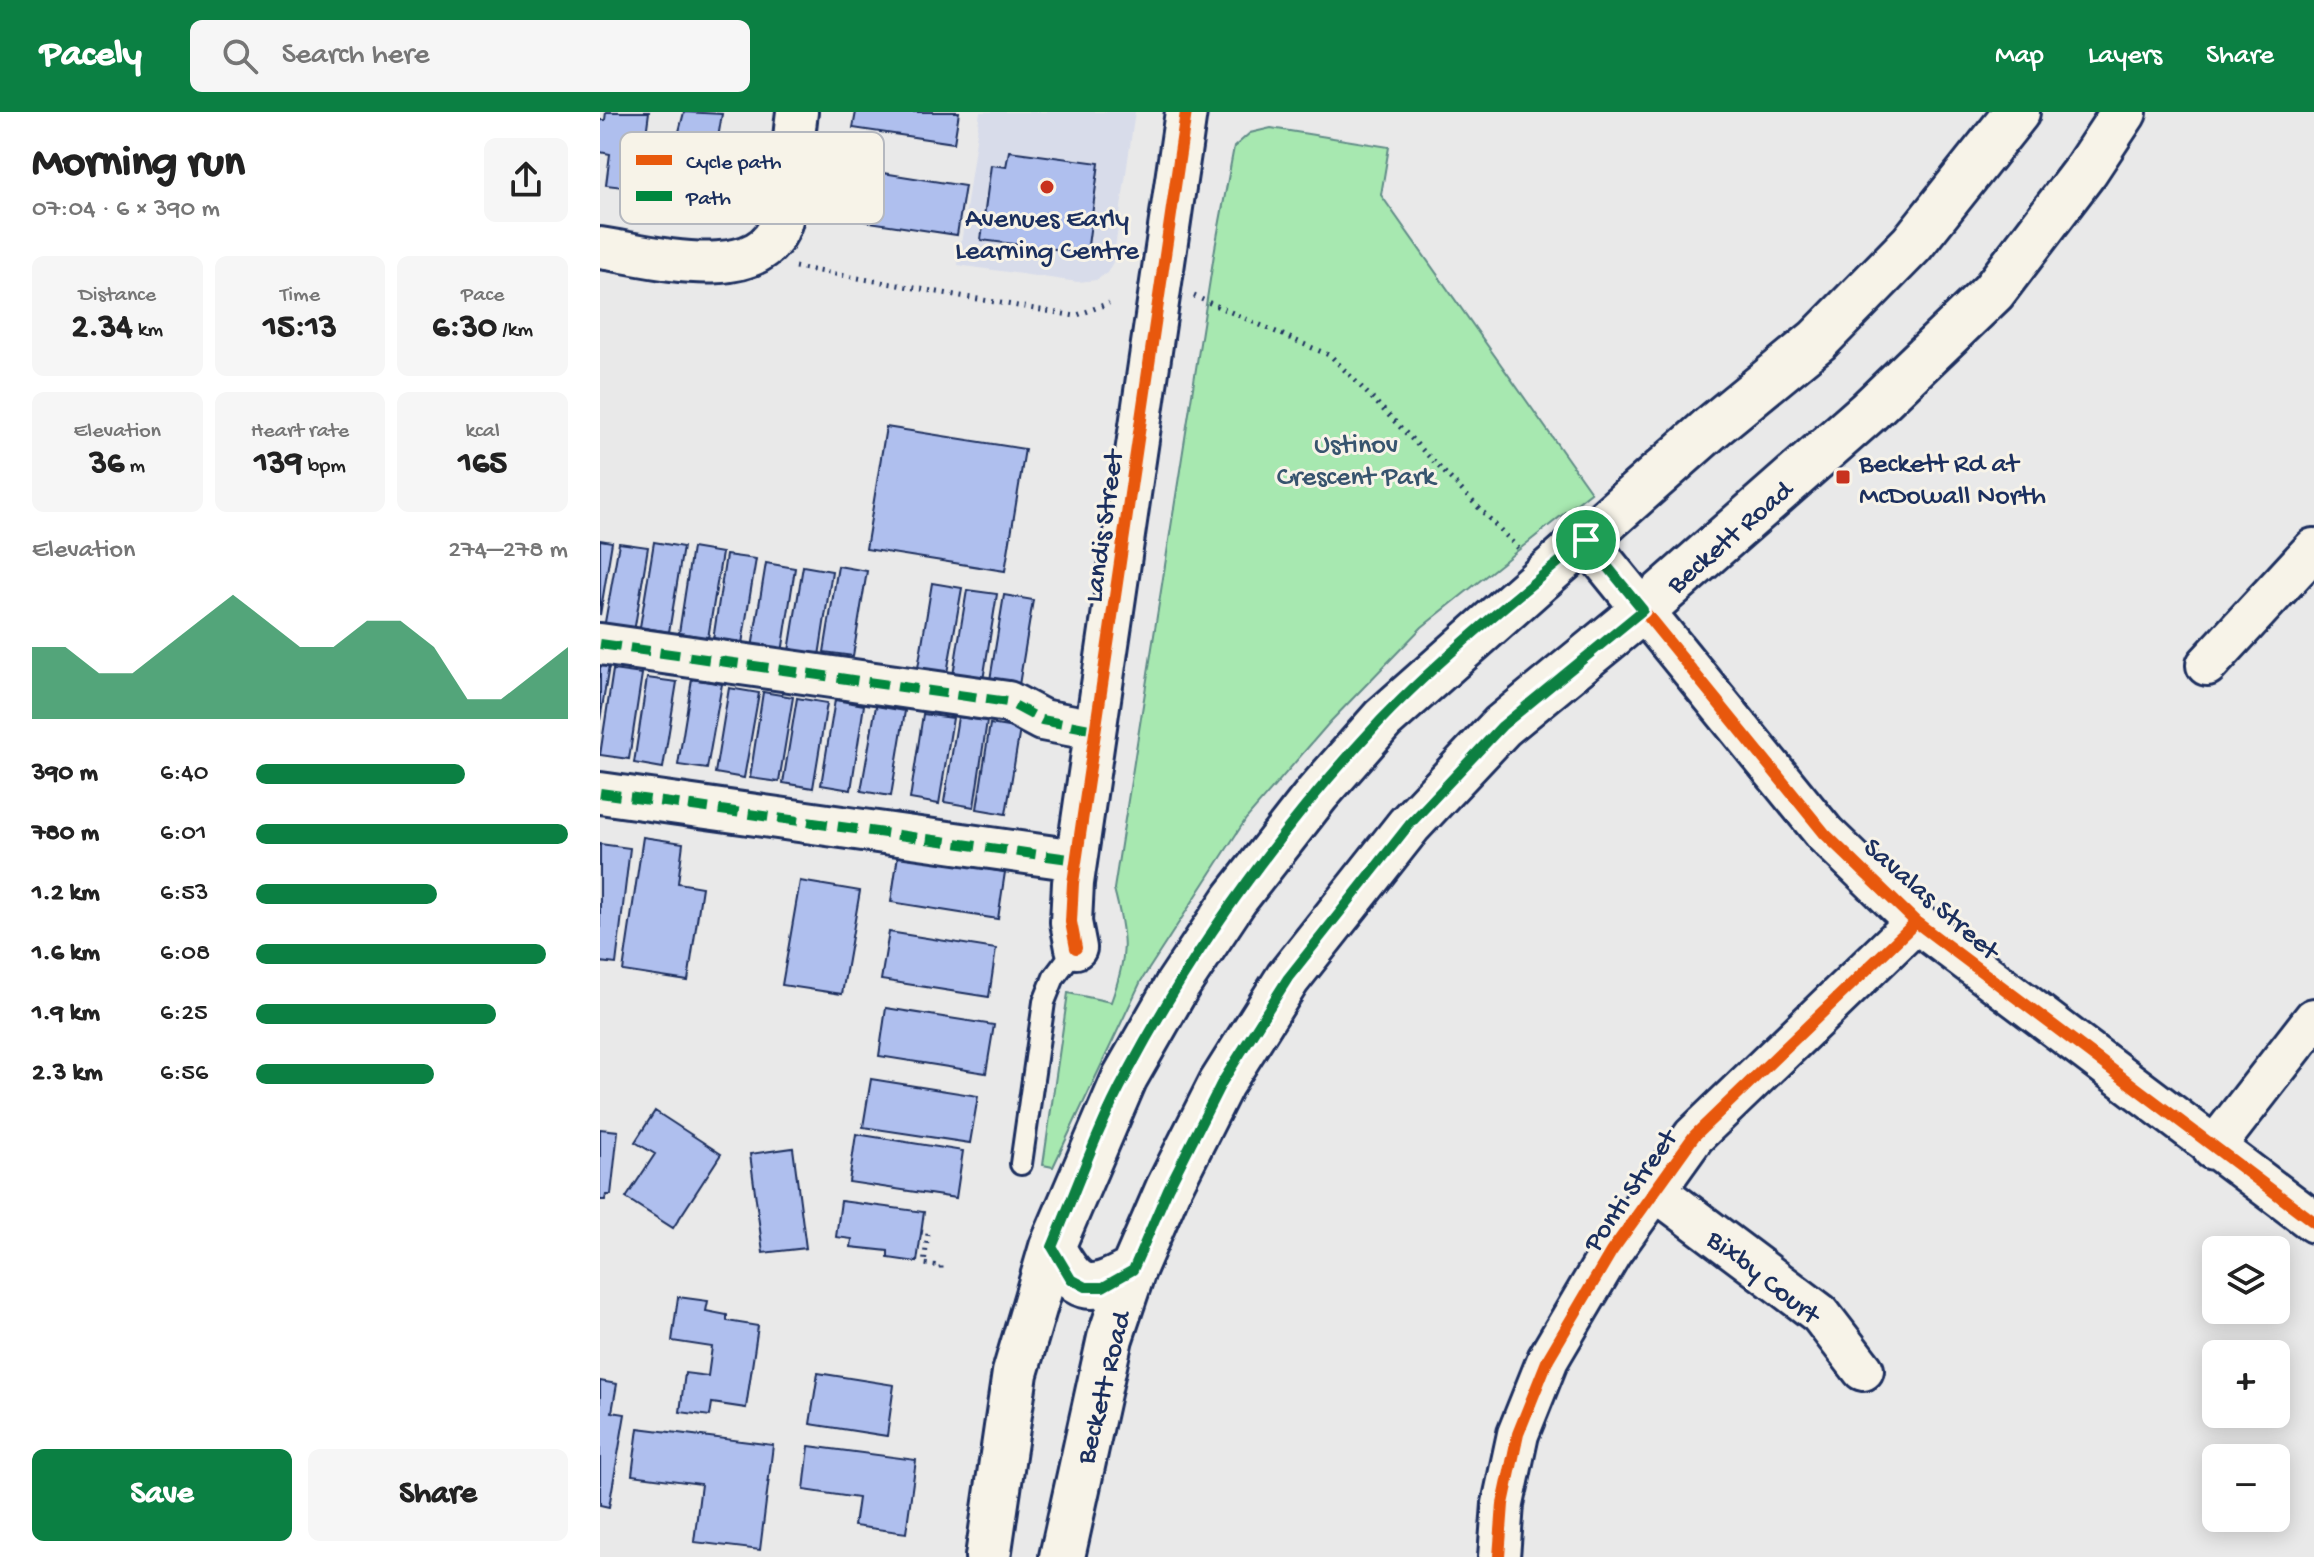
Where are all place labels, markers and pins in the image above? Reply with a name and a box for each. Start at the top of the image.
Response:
marker: Avenues Early Learning Centre [1038,178,1056,196]
place label: Avenues Early Learning Centre [955,204,1140,269]
place label: Beckett Rd at McDowall North [1858,449,2046,514]
marker: Beckett Rd at McDowall North [1834,468,1852,486]
pin [1552,506,1620,574]

